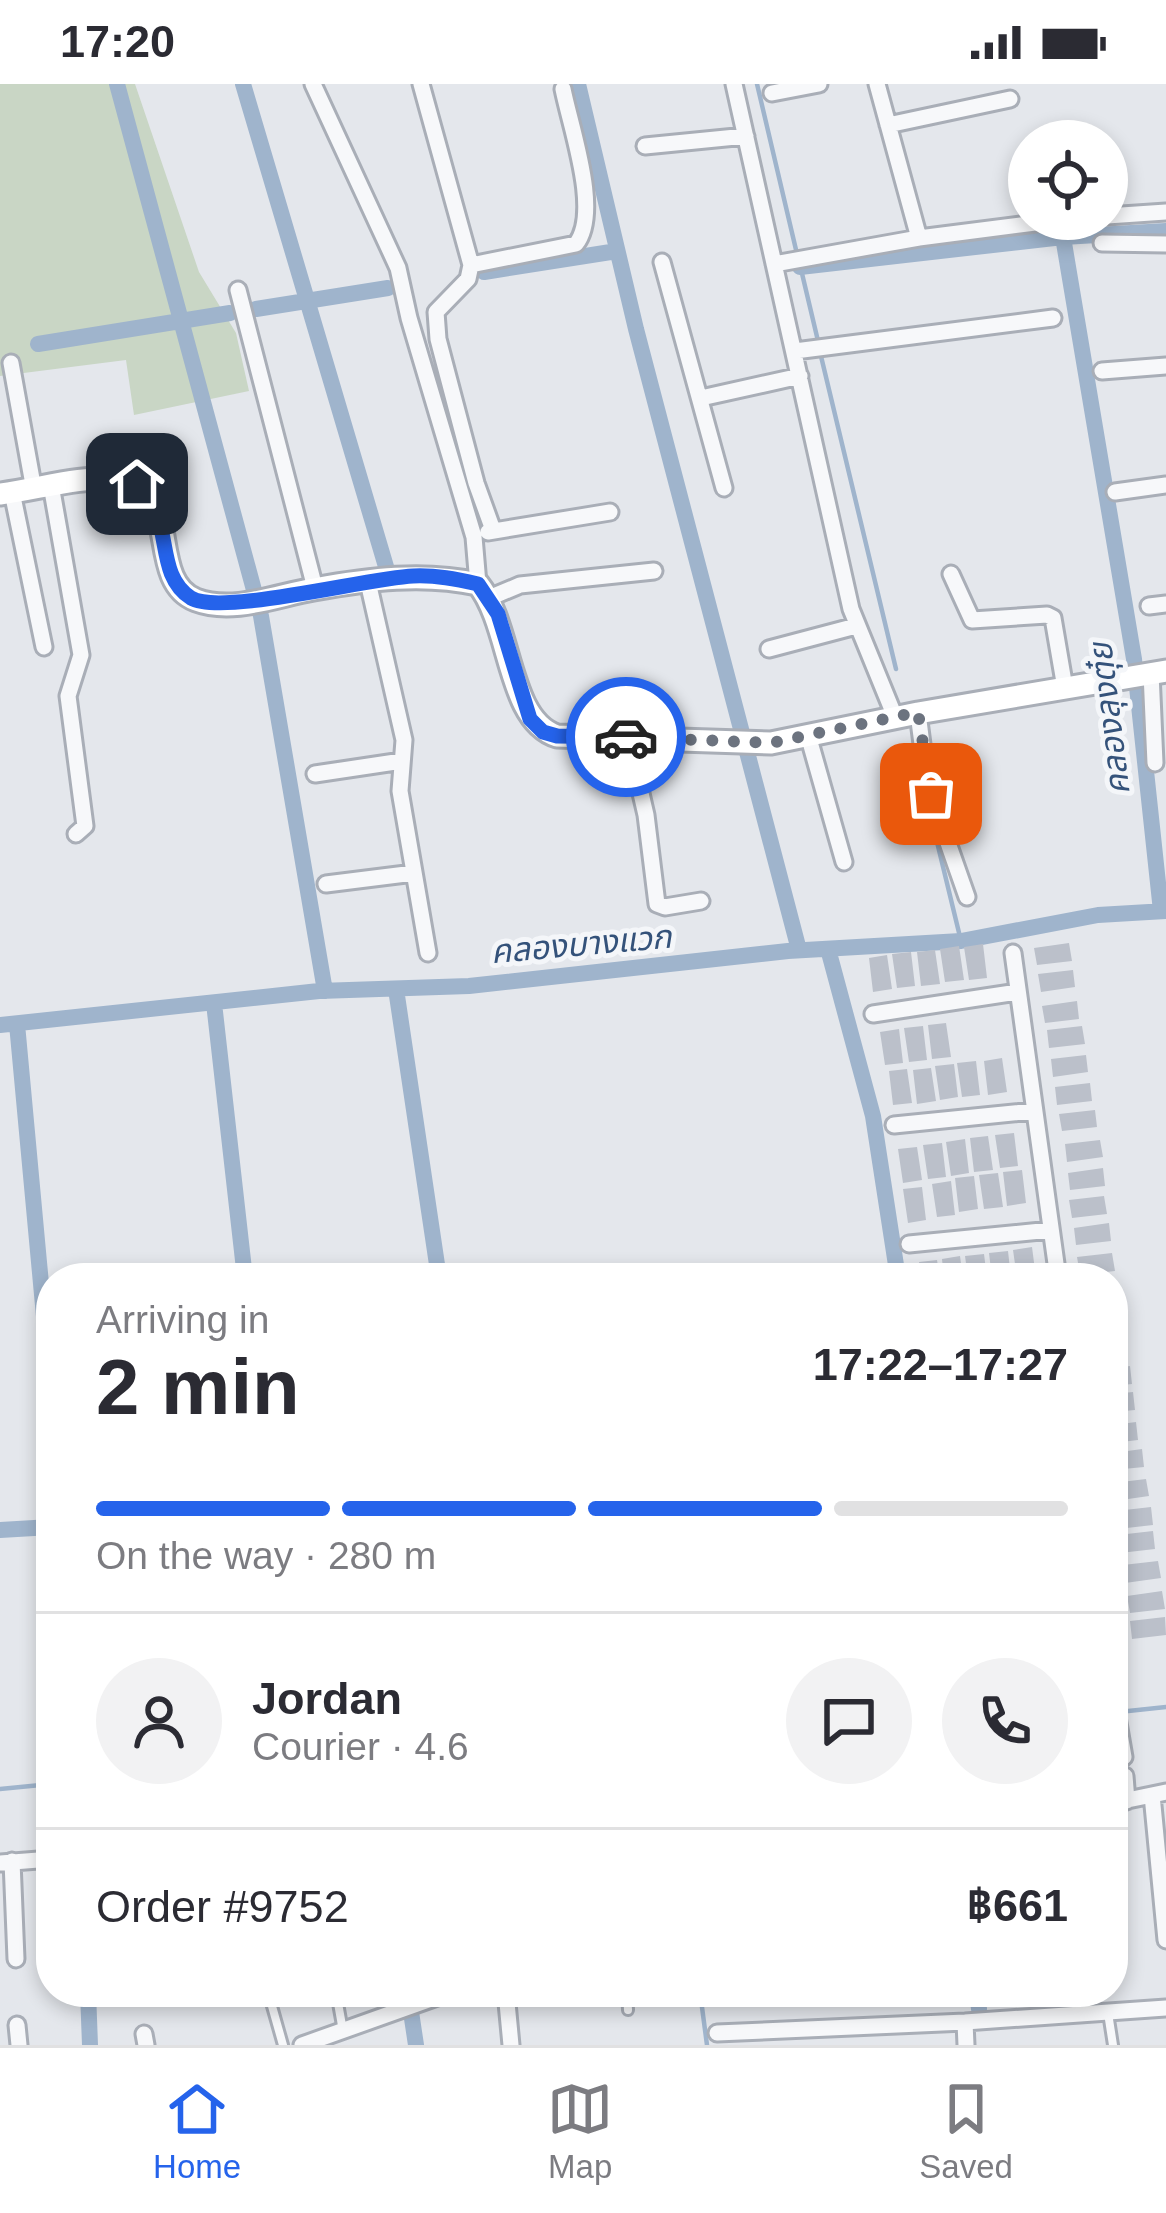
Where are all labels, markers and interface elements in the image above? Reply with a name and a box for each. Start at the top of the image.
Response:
text: 17:20 [60,16,175,67]
map controls [1008,120,1128,240]
button: locate [1008,120,1128,240]
pin [86,433,188,535]
icon: home [104,451,170,517]
water label: คลองลุงตุ๋ย [1081,638,1139,797]
courier [566,677,686,797]
icon: car [593,704,659,770]
pin [880,743,982,845]
icon: bag [898,761,964,827]
water label: คลองบางแวก [489,918,674,970]
text: Arriving in [96,1298,269,1341]
text: 17:22–17:27 [813,1339,1068,1390]
text: 2 min [96,1343,300,1431]
text: On the way · 280 m [96,1534,436,1577]
button: person [96,1658,222,1784]
button: chat [786,1658,912,1784]
button: phone [942,1658,1068,1784]
text: Jordan [252,1673,402,1724]
text: Courier · 4.6 [252,1725,469,1768]
text: ฿661 [967,1880,1068,1931]
text: Order #9752 [96,1881,349,1932]
tab: Home [153,2076,241,2186]
tab: Map [547,2076,613,2186]
tab: Saved [919,2076,1013,2186]

